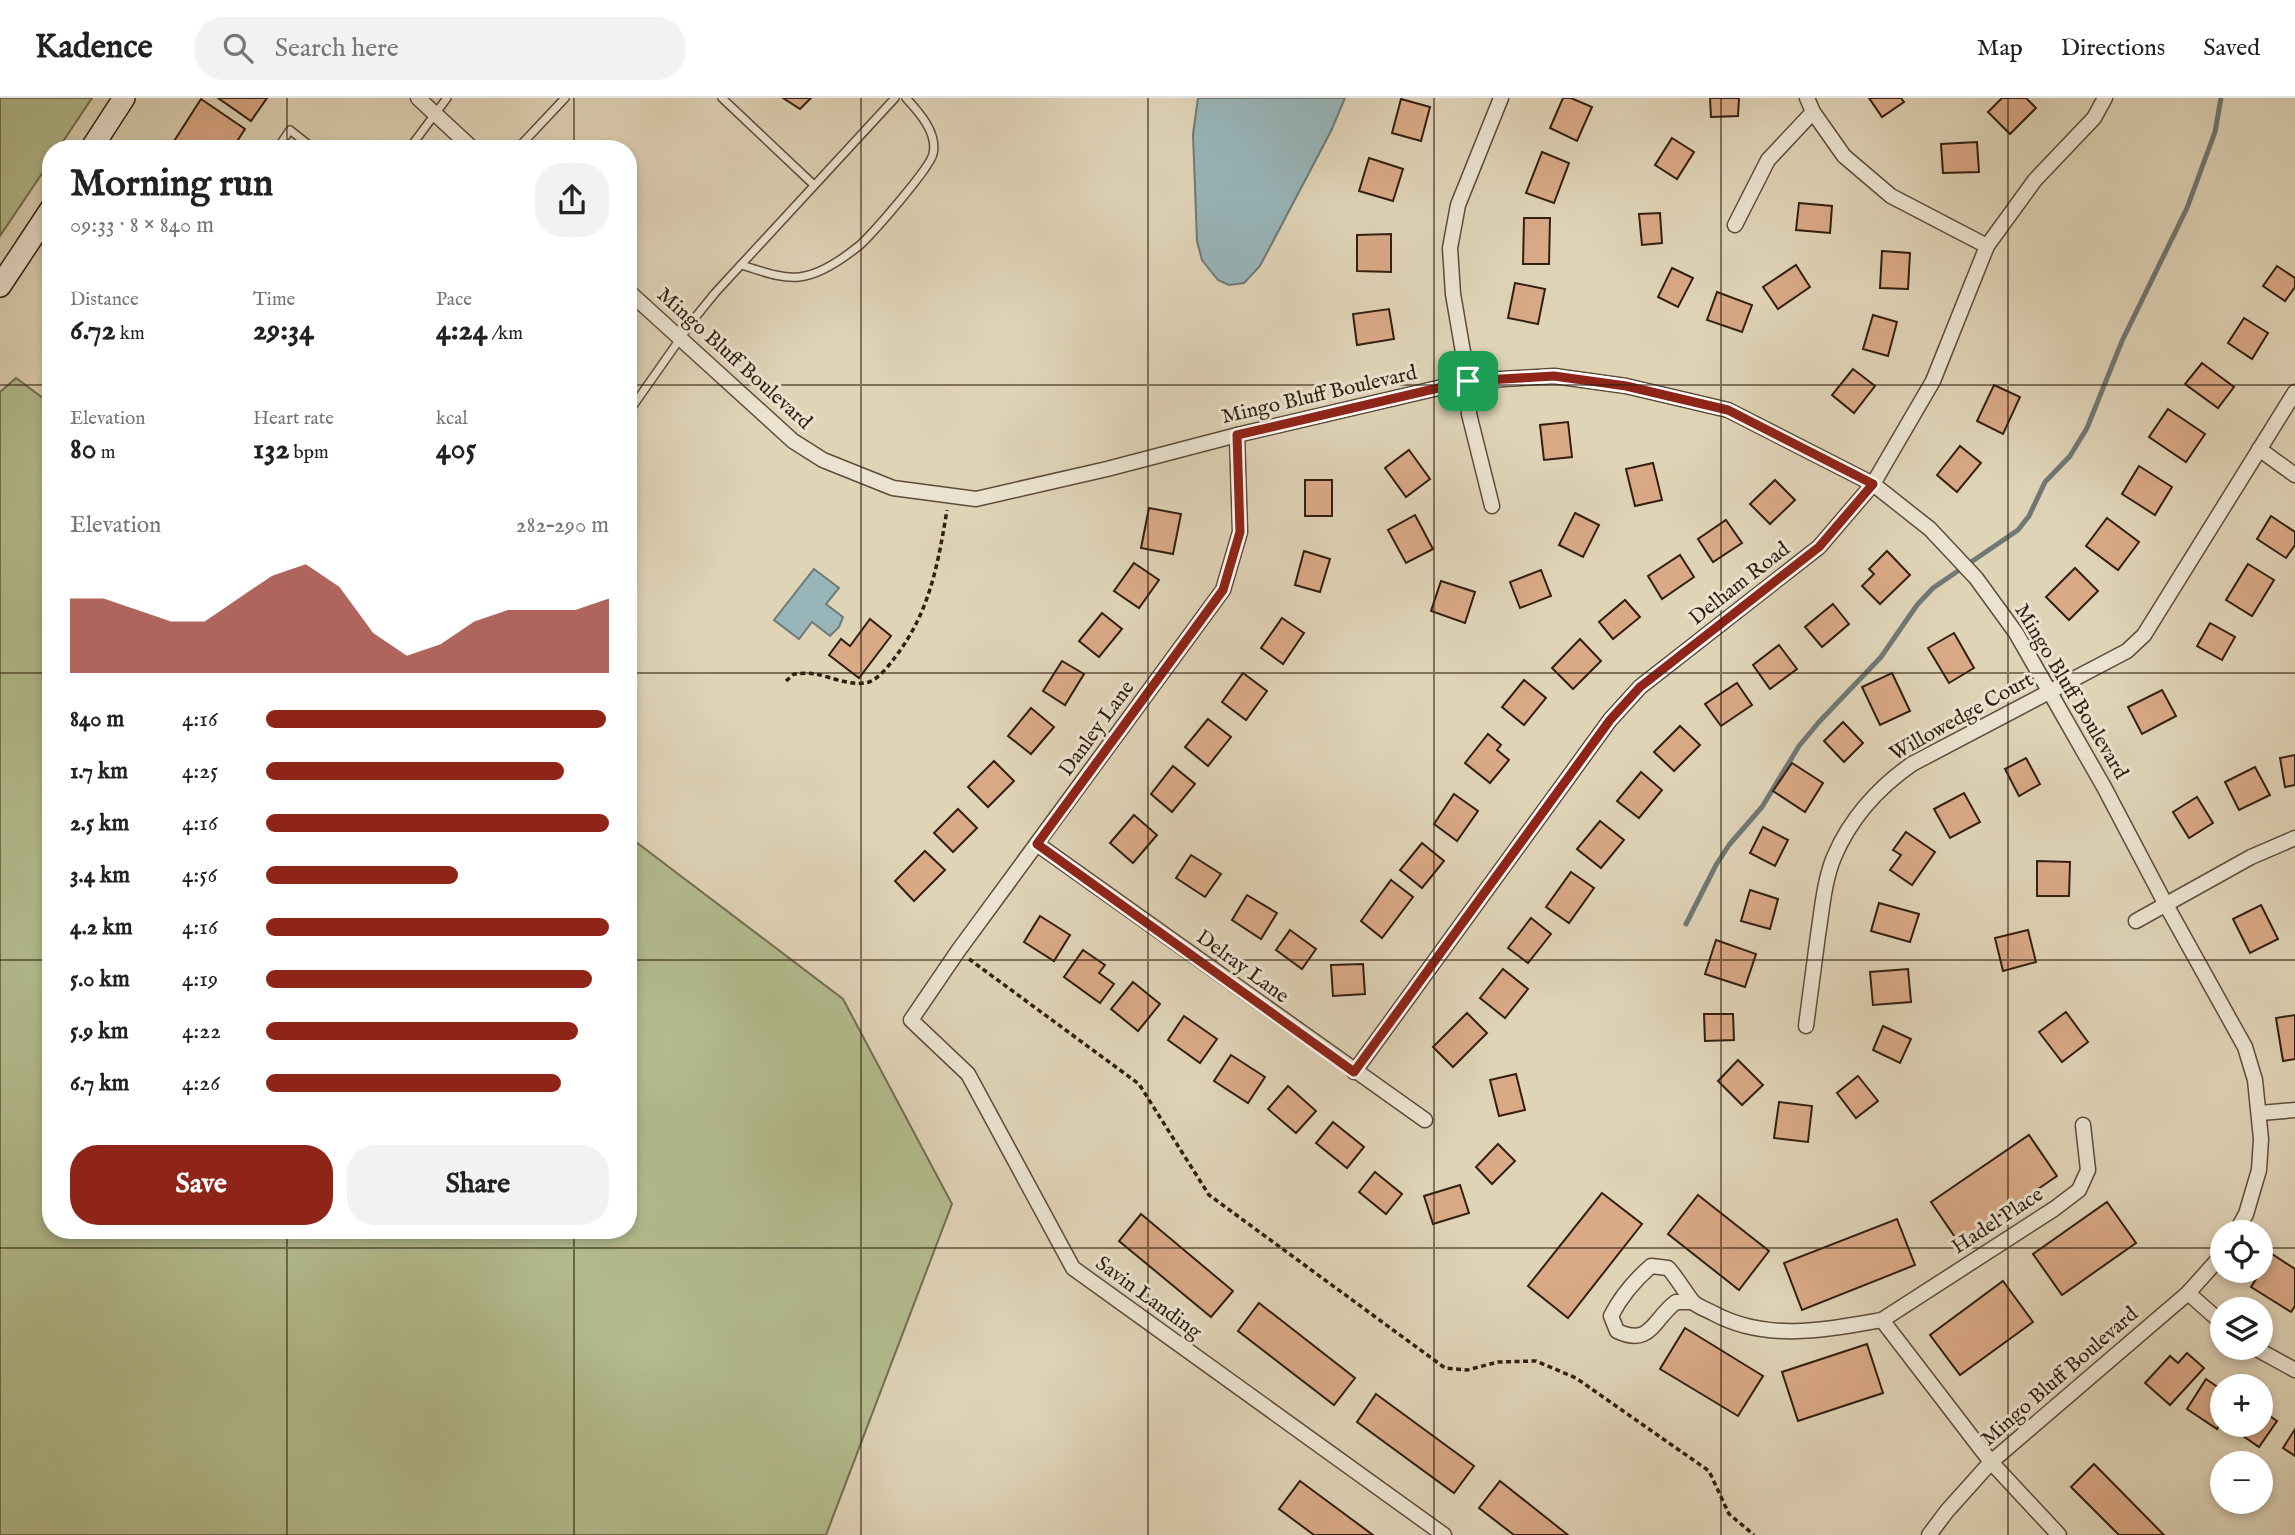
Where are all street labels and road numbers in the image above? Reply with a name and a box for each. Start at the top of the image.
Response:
street label: Mingo Bluff Boulevard [651,282,818,437]
street label: Mingo Bluff Boulevard [1219,360,1421,431]
street label: Delham Road [1684,536,1796,632]
street label: Mingo Bluff Boulevard [2008,599,2134,785]
street label: Willowedge Court [1885,667,2038,768]
street label: Danley Lane [1053,675,1141,782]
street label: Delray Lane [1190,924,1294,1010]
street label: Hadel Place [1947,1181,2049,1261]
street label: Savin Landing [1090,1251,1207,1346]
street label: Mingo Bluff Boulevard [1976,1301,2145,1453]

